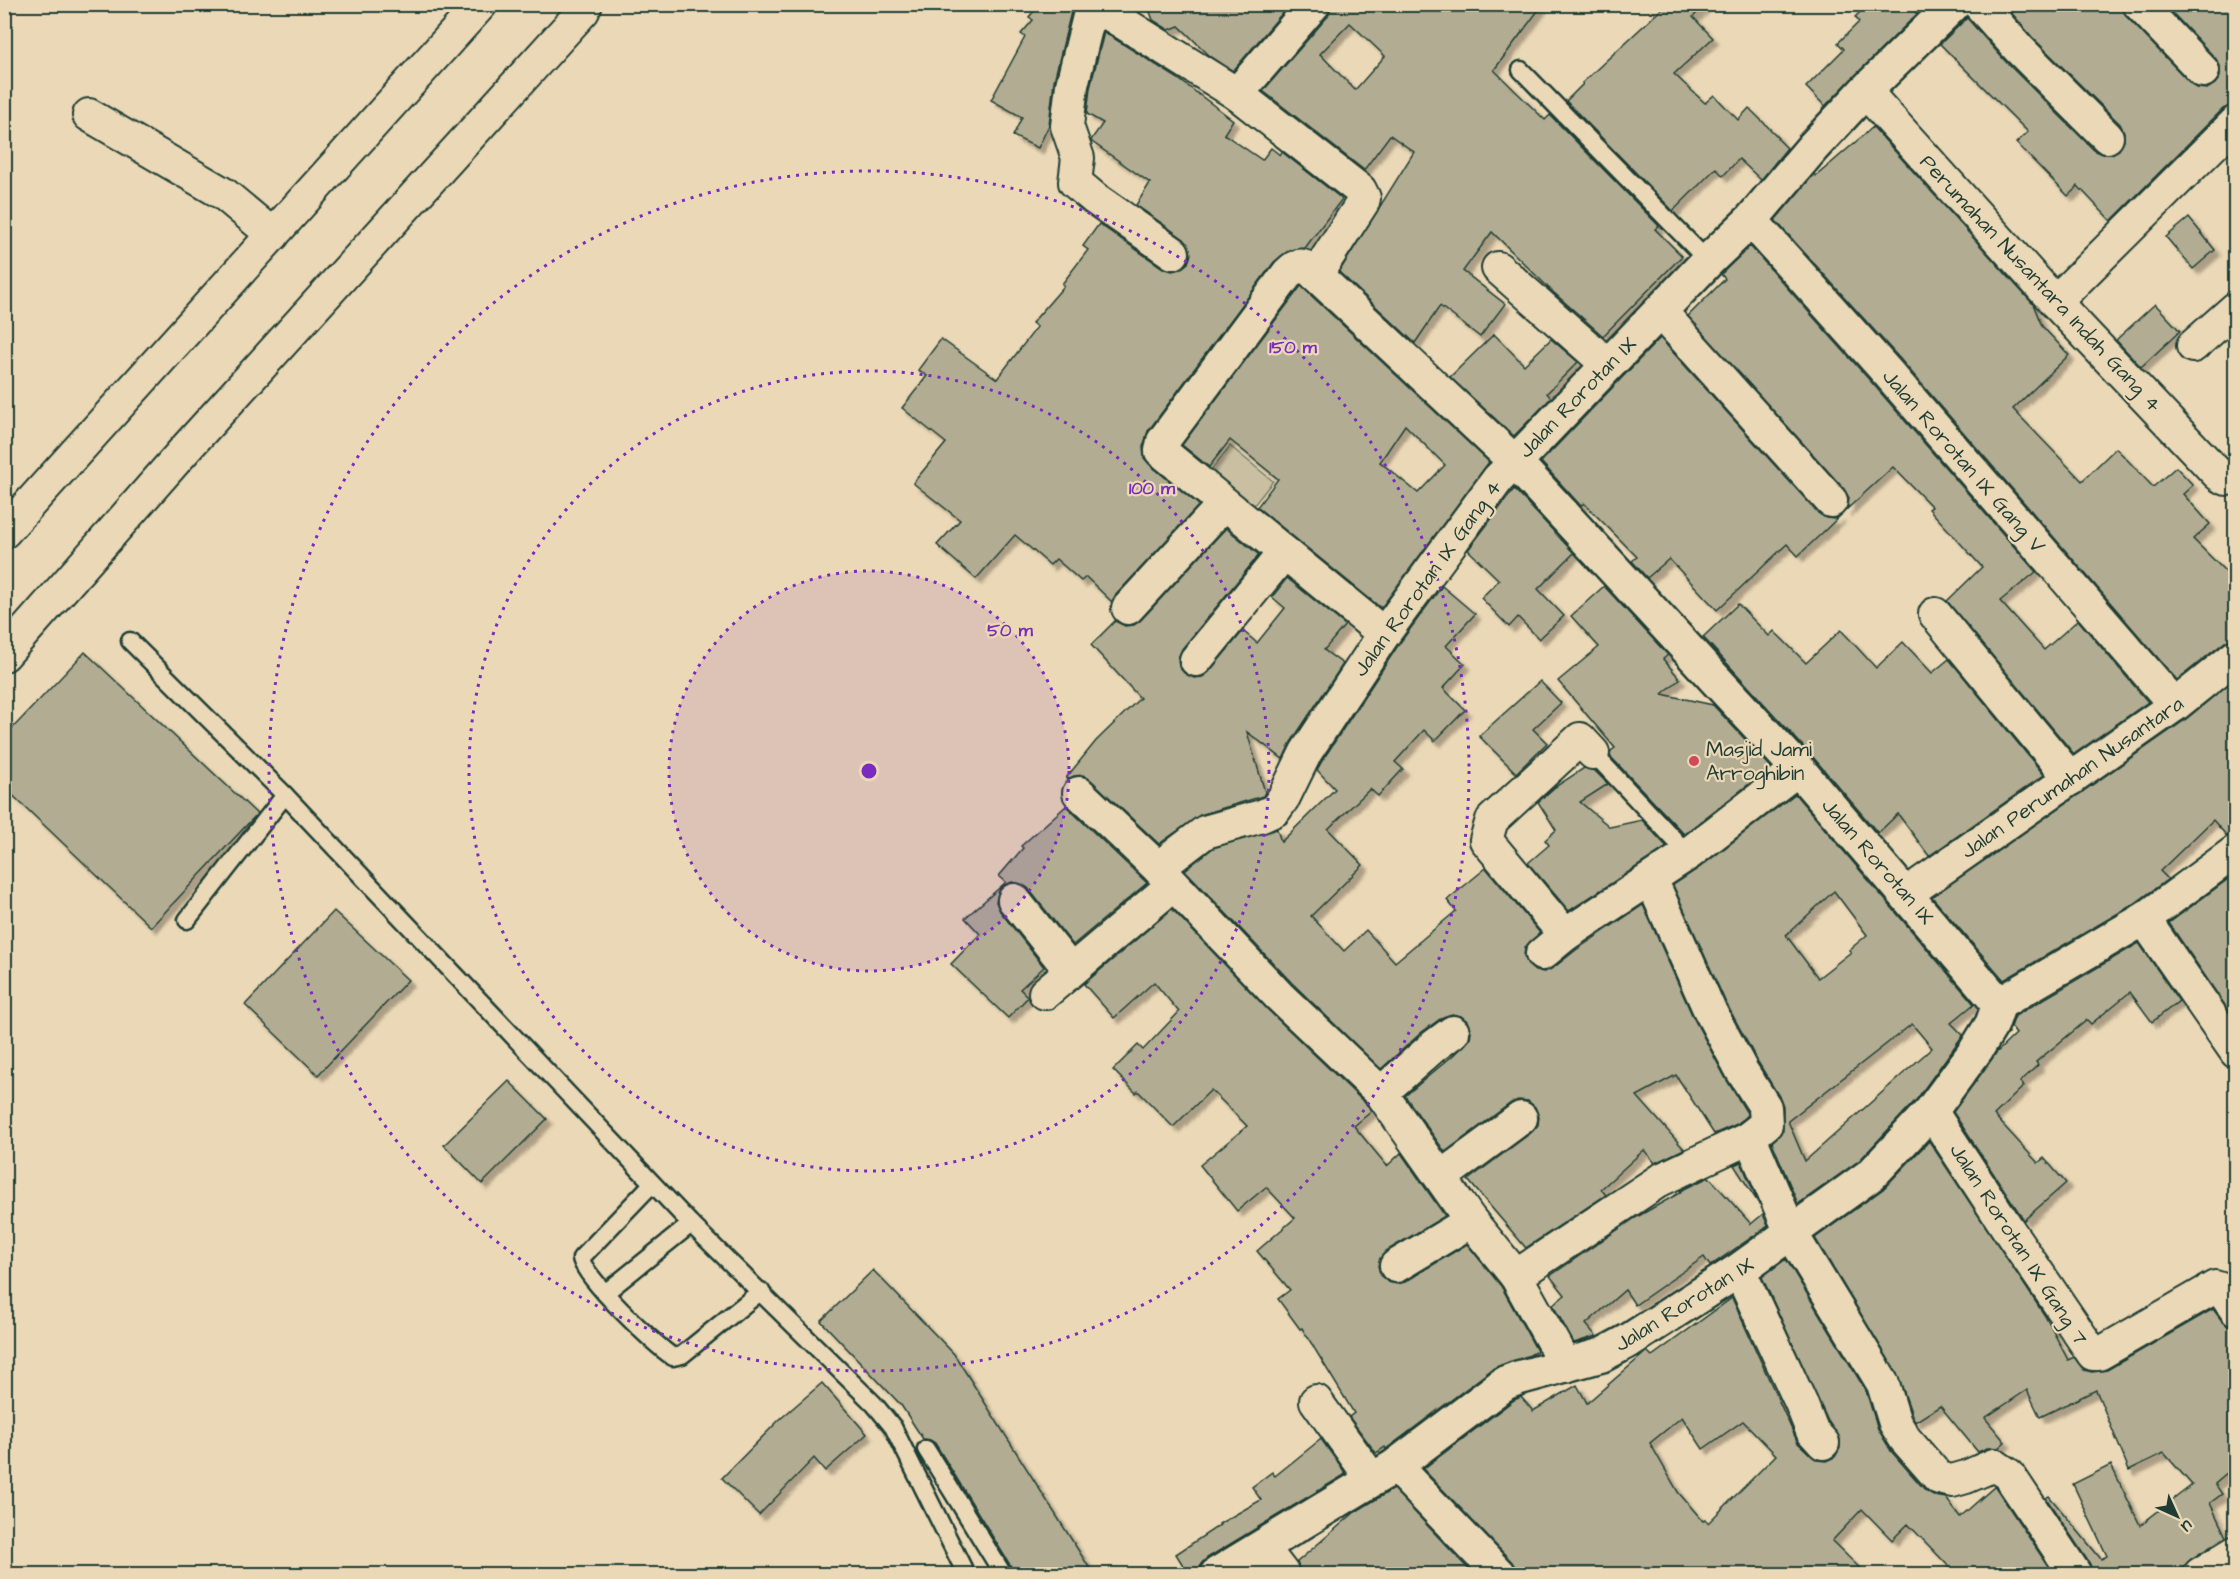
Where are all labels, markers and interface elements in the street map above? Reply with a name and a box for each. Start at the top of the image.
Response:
street label: Perumahan Nusantara Indah Gang 4 [1912,148,2168,420]
street label: Jalan Rorotan IX [1512,330,1643,465]
text: 150 m [1269,335,1318,360]
street label: Jalan Rorotan IX Gang V [1874,363,2052,561]
street label: Jalan Rorotan IX Gang 4 [1346,474,1510,684]
text: 100 m [1129,476,1176,501]
text: 50 m [987,618,1034,643]
street label: Jalan Perumahan Nusantara [1955,689,2190,865]
place label: Masjid Jami Arroghibin [1706,735,1812,790]
marker: Masjid Jami Arroghibin [1687,754,1701,768]
centre of rings [859,761,879,781]
street label: Jalan Rorotan IX [1815,792,1941,931]
street label: Jalan Rorotan IX Gang 7 [1941,1138,2095,1352]
street label: Jalan Rorotan IX [1609,1250,1760,1359]
north arrow [2147,1486,2207,1546]
text: U [2176,1515,2198,1537]

